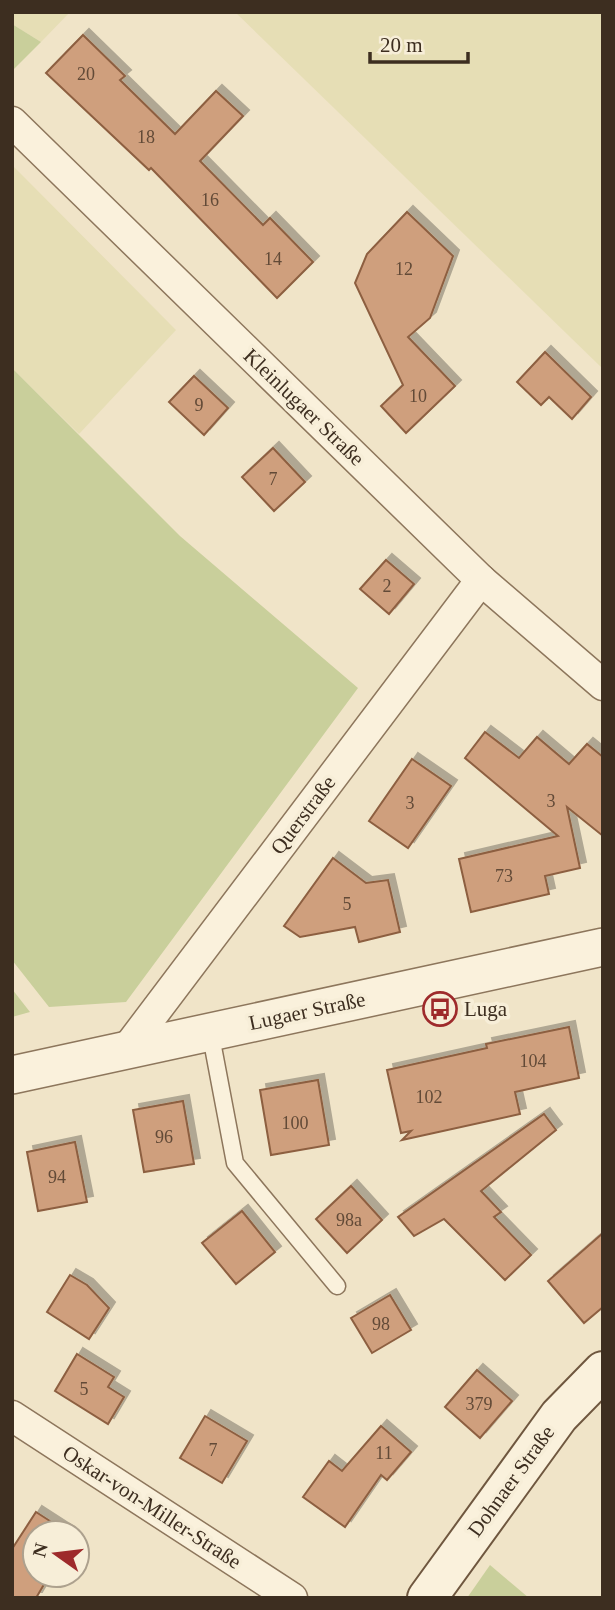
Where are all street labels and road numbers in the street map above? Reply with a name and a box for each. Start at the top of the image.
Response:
street label: Kleinlugaer Straße [239,343,369,471]
street label: Querstraße [266,771,340,859]
street label: Lugaer Straße [247,987,367,1035]
street label: Dohnaer Straße [463,1421,559,1541]
street label: Oskar-von-Miller-Straße [58,1440,246,1574]

